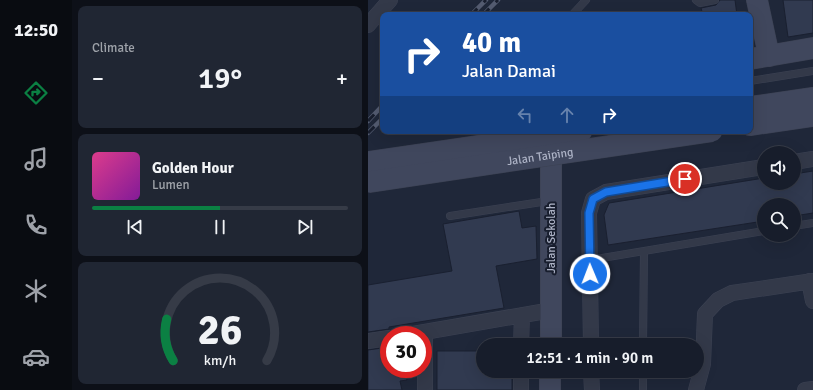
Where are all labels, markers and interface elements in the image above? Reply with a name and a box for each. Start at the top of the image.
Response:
text: 12:50 [14,19,58,41]
text: 40 m [462,26,521,60]
icon: right [396,28,448,80]
text: Climate [92,40,135,56]
text: 19° [198,60,242,97]
text: Jalan Damai [462,60,556,82]
text: − [92,65,104,92]
text: + [336,65,348,92]
icon: directions [22,79,50,107]
icon: left [514,104,536,126]
icon: ahead [556,104,578,126]
icon: right [598,104,620,126]
street label: Jalan Taiping [506,144,574,169]
icon: music [22,145,50,173]
map controls [757,146,801,242]
button: sound [757,146,801,190]
text: Golden Hour [152,159,234,177]
pin [668,162,702,196]
icon: arrive [674,168,696,190]
text: Lumen [152,177,190,193]
button: search [757,198,801,242]
street label: Jalan Sekolah [544,203,559,273]
icon: phone [22,211,50,239]
icon: previous [124,216,146,238]
icon: pause [209,216,231,238]
icon: next [294,216,316,238]
position arrow [569,253,611,295]
icon: climate [22,277,50,305]
text: 26 [198,305,242,356]
speed limit sign: 30 [380,326,432,378]
icon: car [22,343,50,371]
text: 12:51 · 1 min · 90 m [527,349,653,367]
text: km/h [204,352,236,369]

